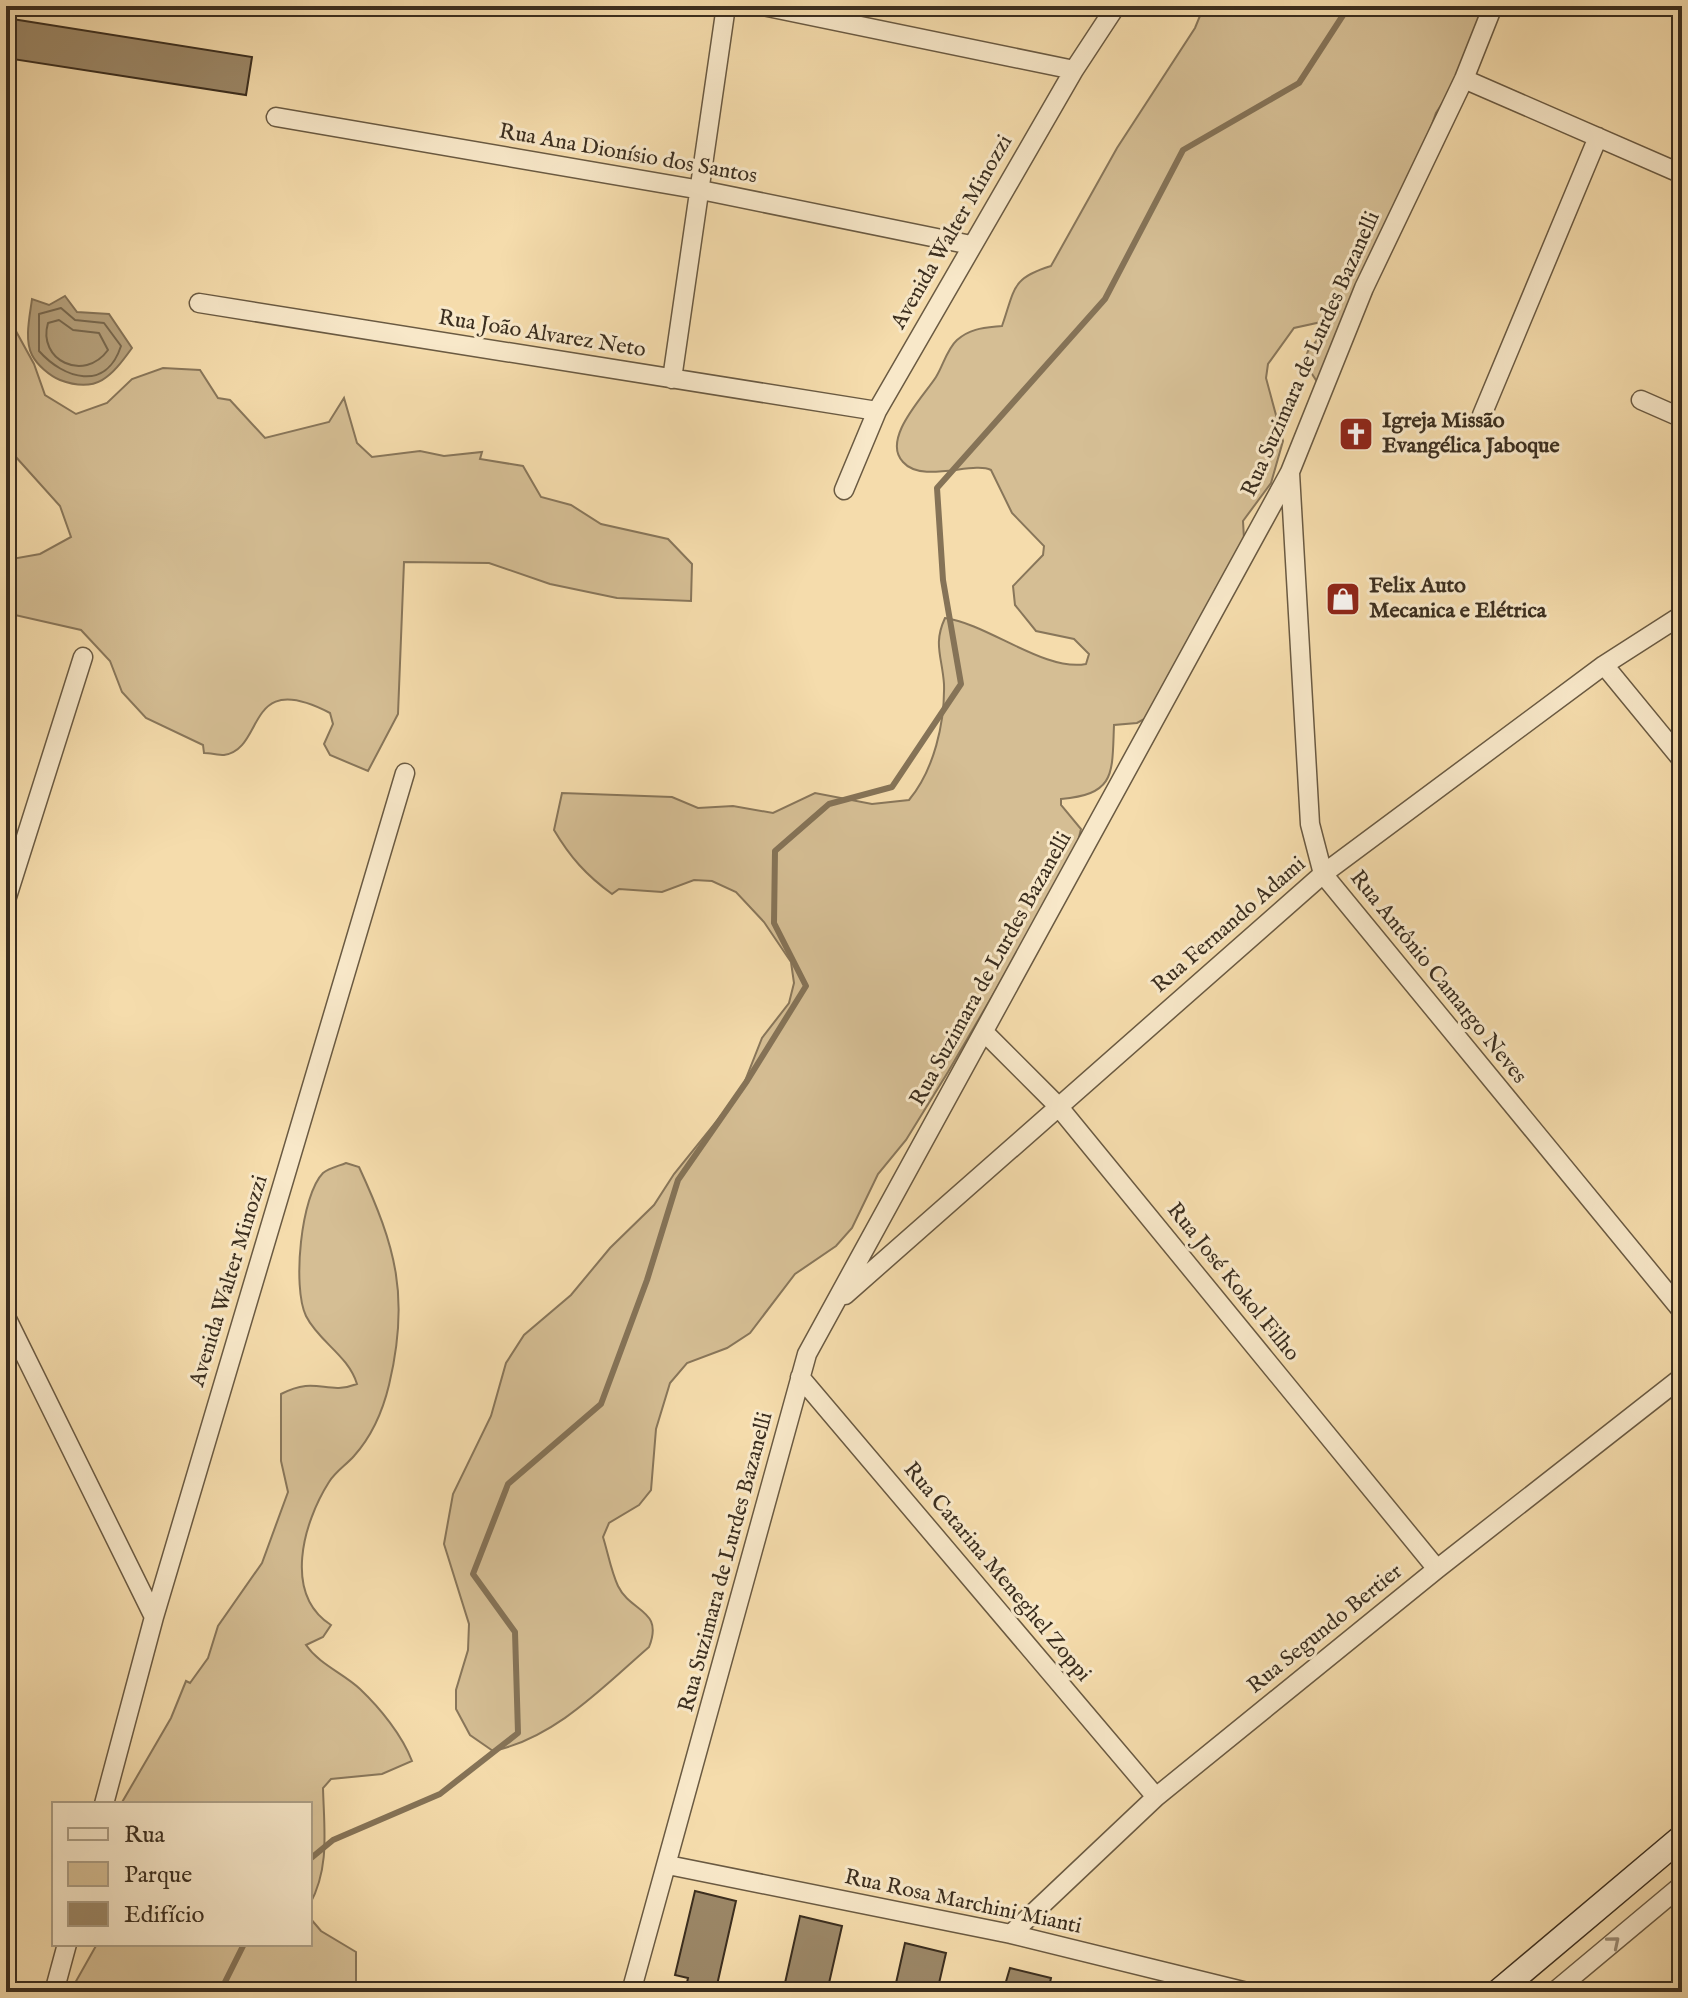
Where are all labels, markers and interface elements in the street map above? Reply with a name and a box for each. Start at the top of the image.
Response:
street label: Rua Ana Dionísio dos Santos [497,117,759,191]
street label: Avenida Walter Minozzi [884,130,1019,335]
street label: Rua Suzimara de Lurdes Bazanelli [1235,207,1387,501]
street label: Rua João Alvarez Neto [436,304,648,364]
place label: Igreja Missão Evangélica Jaboque [1382,407,1560,460]
church icon: Igreja Missão Evangélica Jaboque [1337,415,1375,453]
place label: Felix Auto Mecanica e Elétrica [1369,572,1547,625]
shop icon: Felix Auto Mecanica e Elétrica [1324,580,1362,618]
street label: Rua Suzimara de Lurdes Bazanelli [904,827,1078,1111]
street label: Rua Fernando Adami [1146,851,1312,999]
street label: Rua Antônio Camargo Neves [1343,865,1533,1089]
street label: Avenida Walter Minozzi [183,1172,275,1391]
street label: Rua José Kokol Filho [1160,1197,1306,1367]
street label: Rua Suzimara de Lurdes Bazanelli [672,1409,780,1715]
street label: Rua Catarina Meneghel Zoppi [897,1456,1097,1688]
street label: Rua Segundo Bertier [1242,1558,1408,1700]
legend [52,1802,312,1946]
text: Rua [124,1820,166,1851]
text: Parque [124,1860,192,1891]
street label: Rua Rosa Marchini Mianti [842,1863,1084,1941]
text: Edifício [124,1900,204,1931]
one-way arrow [1605,1937,1619,1952]

